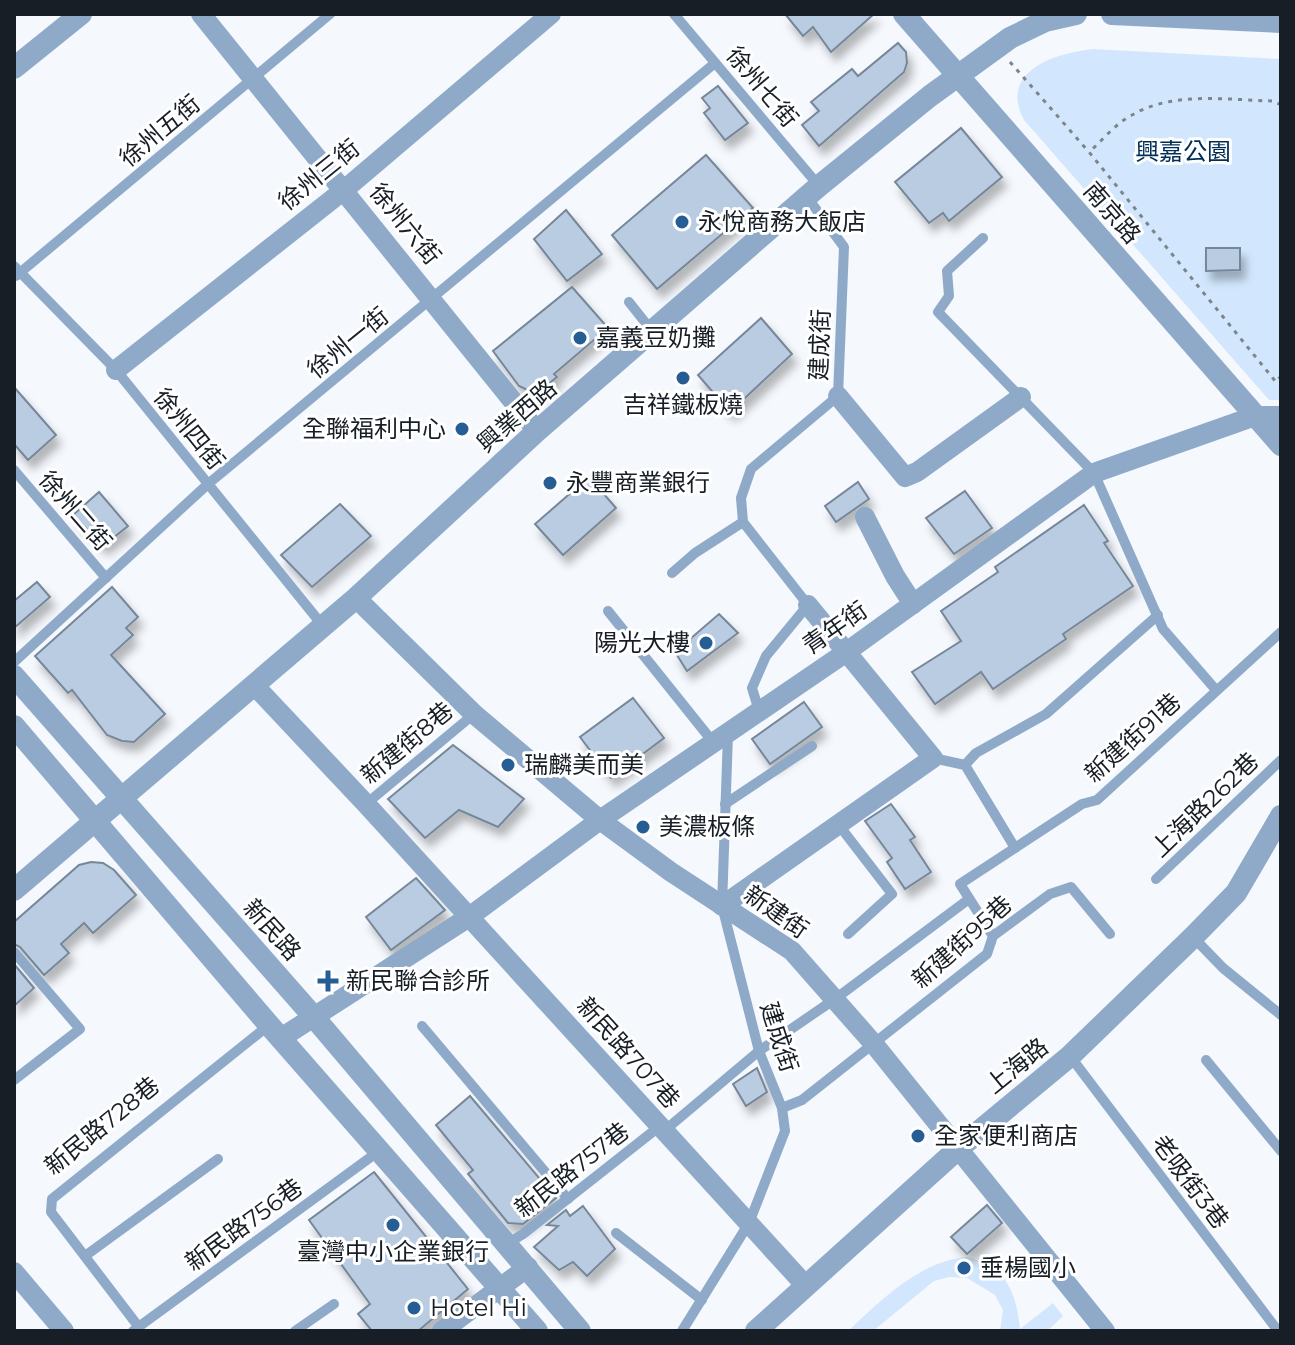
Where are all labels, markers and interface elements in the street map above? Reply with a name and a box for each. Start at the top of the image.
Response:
street label: 徐州七街 [720,41,804,133]
street label: 徐州五街 [114,89,206,173]
street label: 徐州三街 [272,133,365,216]
park label: 興嘉公園 [1135,137,1231,166]
street label: 南京路 [1078,176,1147,249]
street label: 徐州六街 [364,177,447,270]
place label: 永悅商務大飯店 [698,207,866,236]
marker: 永悅商務大飯店 [673,213,691,231]
street label: 徐州一街 [301,301,394,384]
street label: 建成街 [804,308,835,381]
place label: 嘉義豆奶攤 [596,323,716,352]
marker: 嘉義豆奶攤 [571,329,589,347]
marker: 吉祥鐵板燒 [674,369,692,387]
street label: 興業西路 [471,373,562,458]
street label: 徐州四街 [148,382,231,475]
place label: 吉祥鐵板燒 [623,390,743,419]
place label: 全聯福利中心 [302,414,446,443]
marker: 全聯福利中心 [453,420,471,438]
street label: 徐州二街 [33,465,118,556]
place label: 永豐商業銀行 [566,468,710,497]
marker: 永豐商業銀行 [541,474,559,492]
street label: 青年街 [797,595,873,660]
place label: 陽光大樓 [594,628,690,657]
marker: 陽光大樓 [697,634,715,652]
street label: 新建街91巷 [1079,687,1187,788]
street label: 新建街8巷 [355,696,459,789]
street label: 上海路262巷 [1145,746,1264,863]
place label: 瑞麟美而美 [524,750,644,779]
marker: 瑞麟美而美 [499,756,517,774]
place label: 美濃板條 [659,812,755,841]
marker: 美濃板條 [634,818,652,836]
street label: 新建街 [738,879,814,944]
street label: 新建街95巷 [906,889,1018,994]
street label: 新民路 [238,893,307,966]
place label: 新民聯合診所 [346,966,490,995]
marker: 新民聯合診所 [317,970,339,992]
street label: 新民路707巷 [571,991,686,1114]
street label: 建成街 [755,998,804,1076]
street label: 上海路 [980,1032,1054,1100]
street label: 新民路728巷 [39,1071,165,1181]
street label: 新民路757巷 [509,1116,635,1223]
place label: 全家便利商店 [934,1121,1078,1150]
marker: 全家便利商店 [909,1127,927,1145]
street label: 老吸街3巷 [1146,1129,1235,1234]
street label: 新民路756巷 [179,1172,308,1277]
marker: 臺灣中小企業銀行 [384,1216,402,1234]
place label: 臺灣中小企業銀行 [297,1237,489,1266]
place label: 垂楊國小 [980,1253,1076,1282]
marker: 垂楊國小 [955,1259,973,1277]
place label: Hotel Hi [430,1293,527,1322]
marker: Hotel Hi [405,1299,423,1317]

